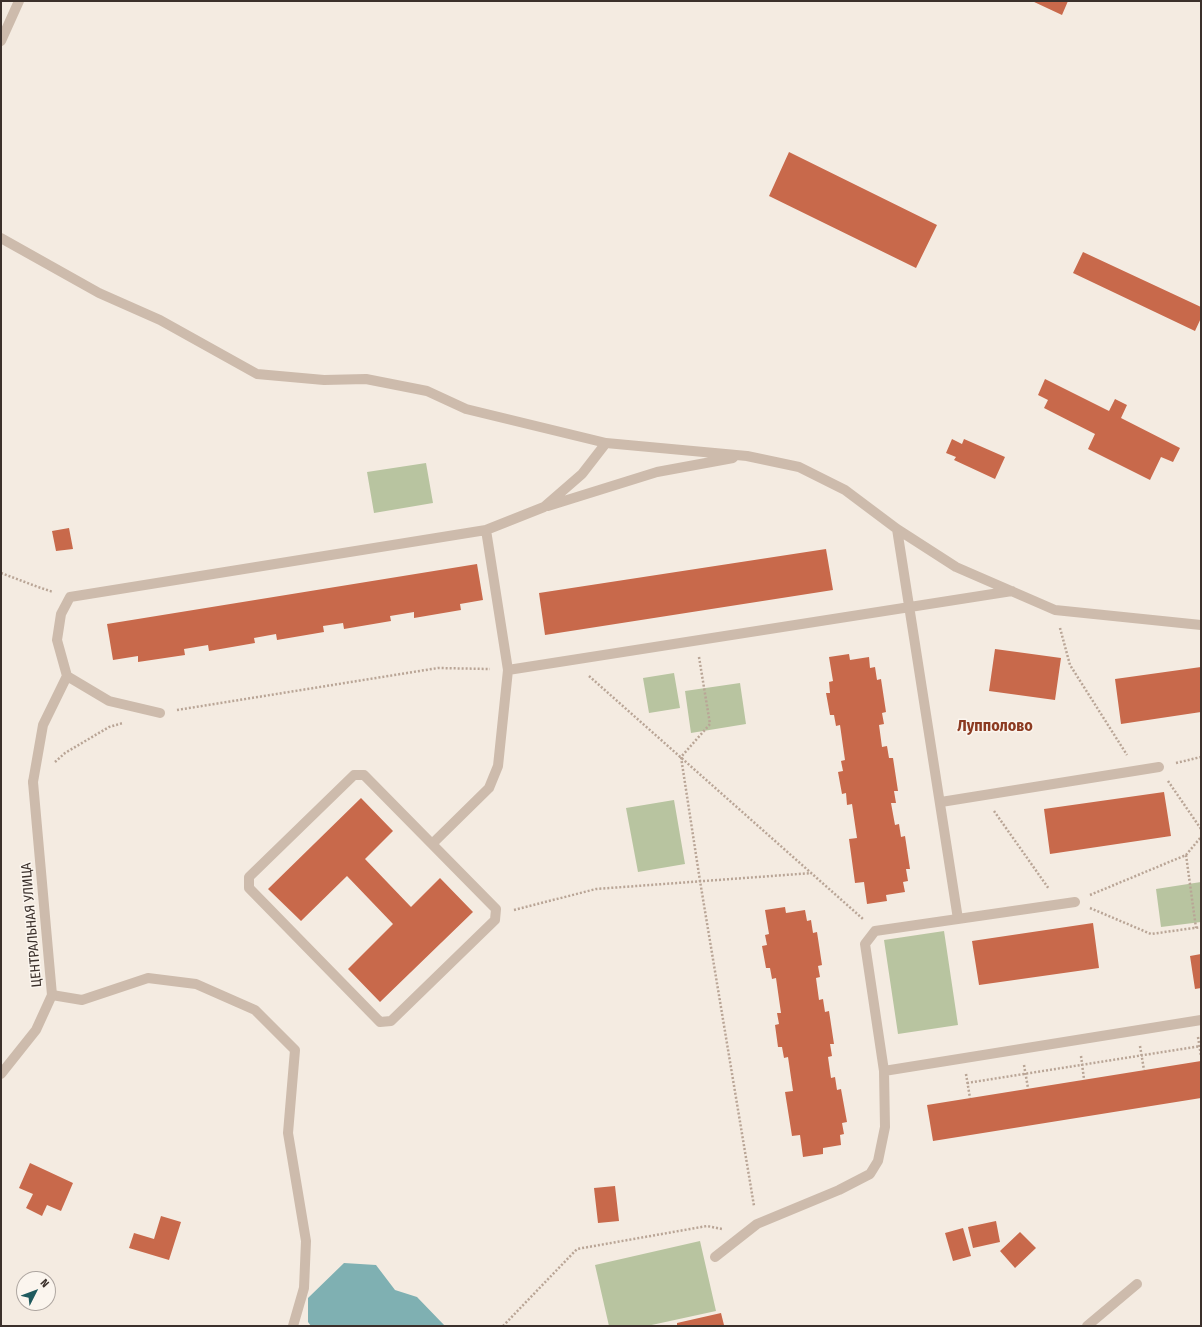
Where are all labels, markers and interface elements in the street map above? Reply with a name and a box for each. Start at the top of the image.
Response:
district label: Лупполово [957,717,1033,737]
street label: ЦЕНТРАЛЬНАЯ УЛИЦА [18,862,46,988]
north arrow [16,1271,56,1311]
text: N [38,1277,52,1290]

